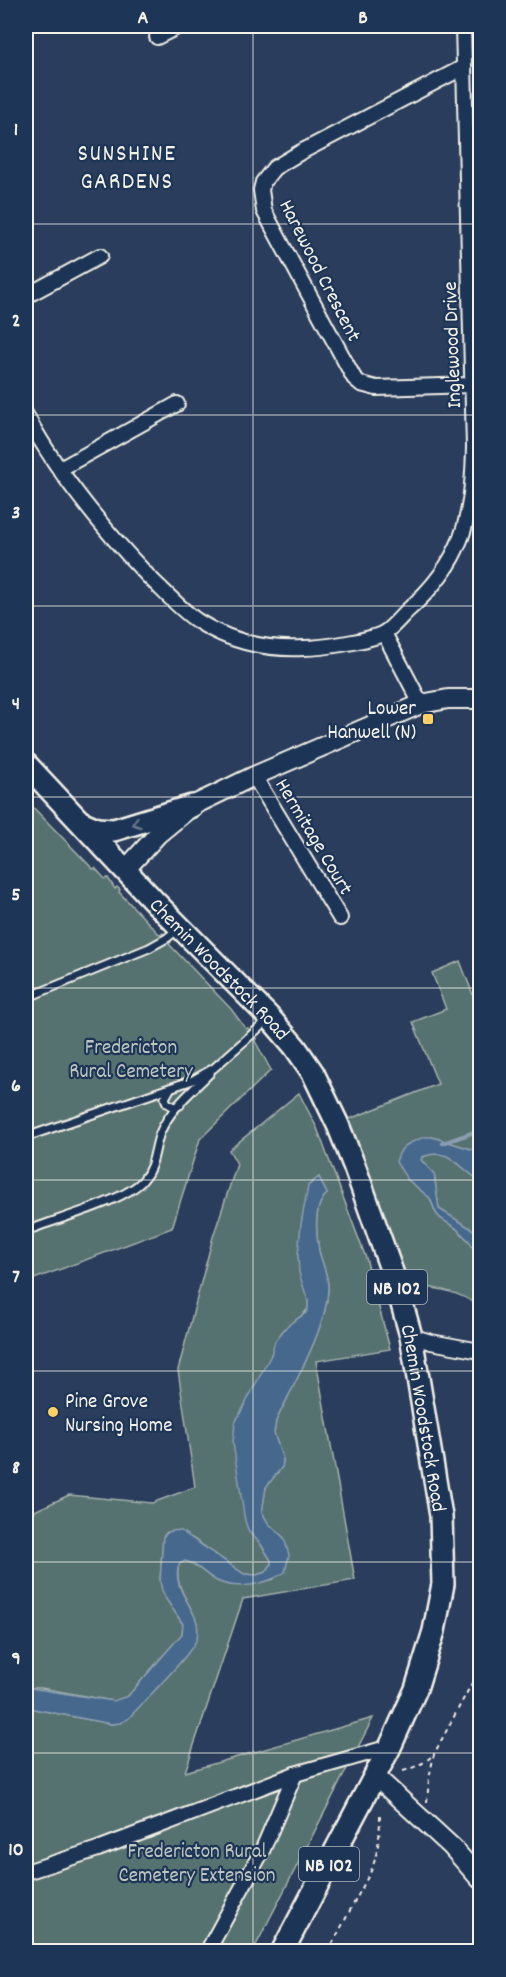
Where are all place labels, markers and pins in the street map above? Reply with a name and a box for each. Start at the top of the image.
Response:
place label: Lower Hanwell (N) [327,695,416,749]
marker: Lower Hanwell (N) [421,712,435,726]
place label: Pine Grove Nursing Home [65,1388,172,1442]
marker: Pine Grove Nursing Home [46,1405,60,1419]

